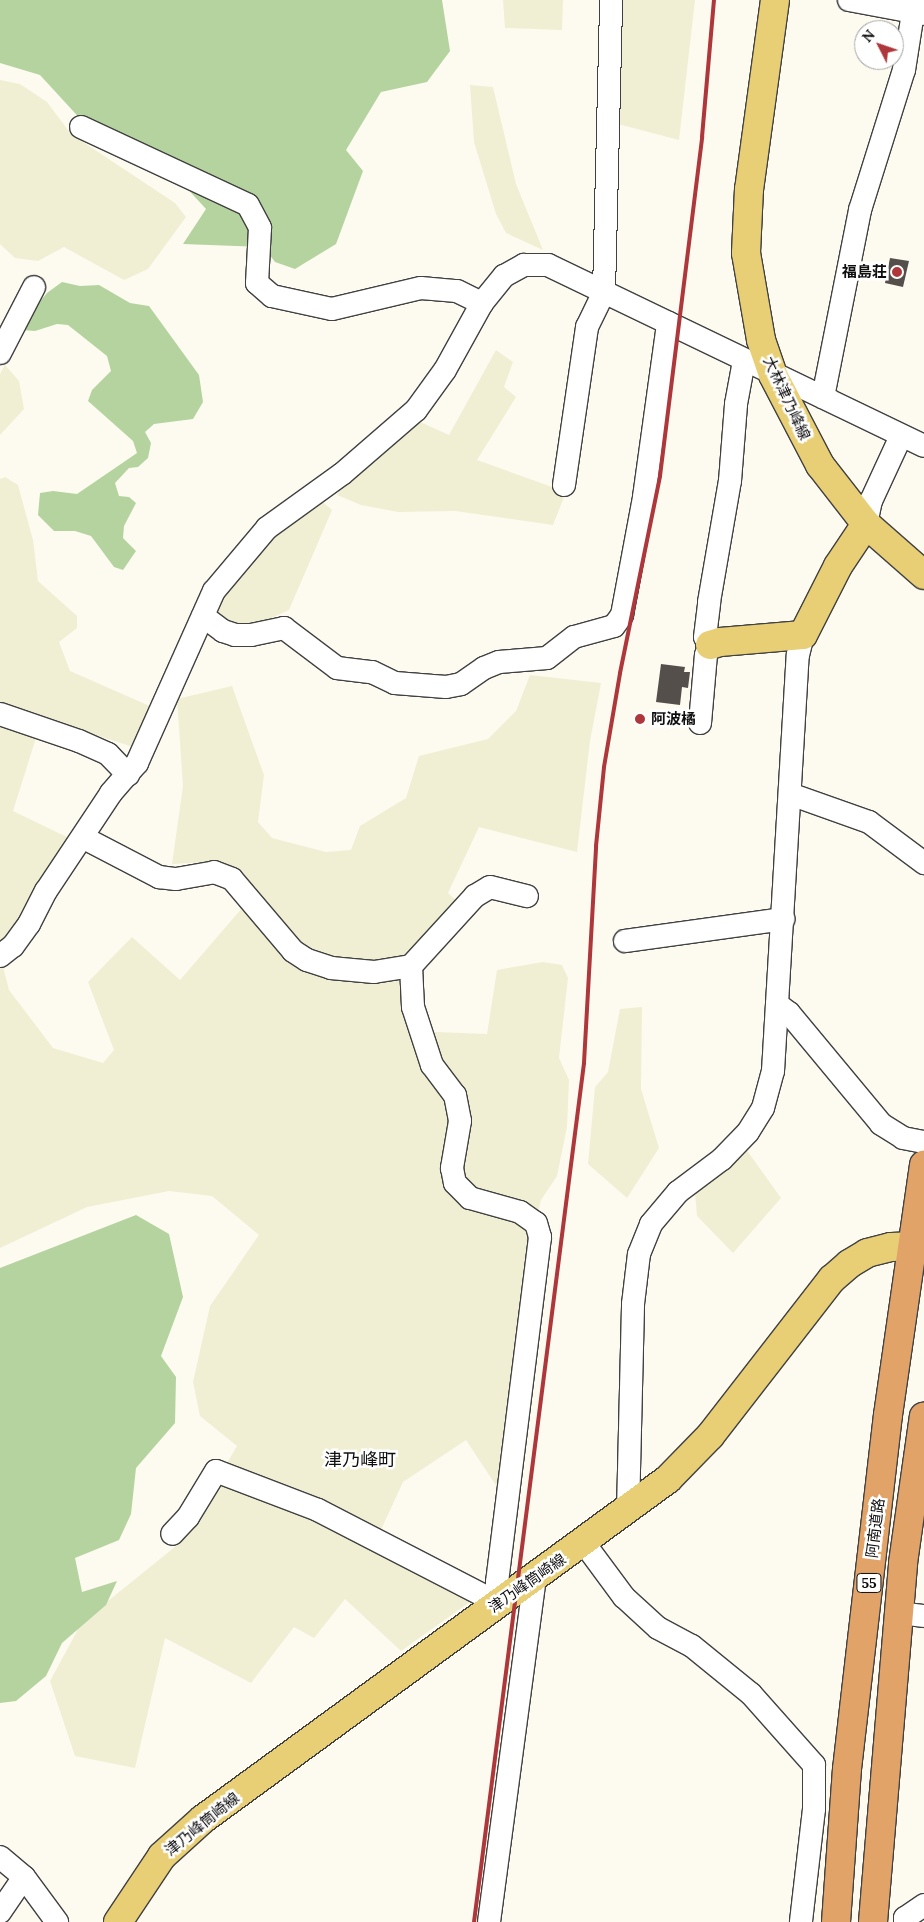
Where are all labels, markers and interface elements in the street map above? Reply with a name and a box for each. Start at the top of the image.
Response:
north arrow [854,20,904,70]
text: N [858,26,879,46]
place label: 福島荘 [842,263,887,281]
marker: 福島荘 [891,266,903,278]
street label: 大林津乃峰線 [760,353,814,443]
place label: 阿波橘 [651,710,696,728]
marker: 阿波橘 [633,712,647,726]
district label: 津乃峰町 [324,1449,396,1471]
street label: 阿南道路 [862,1497,888,1559]
street label: 津乃峰筒崎線 [485,1550,569,1616]
road number: 55 [855,1572,883,1595]
street label: 津乃峰筒崎線 [161,1789,243,1859]

